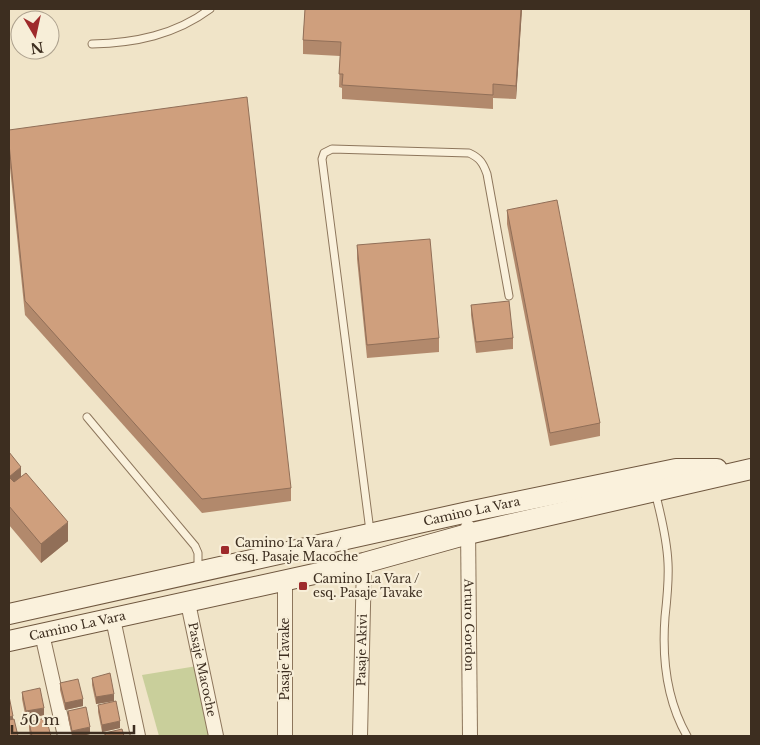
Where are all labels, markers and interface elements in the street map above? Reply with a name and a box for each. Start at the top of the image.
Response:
north arrow [10,10,60,60]
text: N [29,38,45,58]
street label: Camino La Vara [422,493,522,529]
place label: Camino La Vara / esq. Pasaje Macoche [235,535,358,564]
marker: Camino La Vara / esq. Pasaje Macoche [219,544,231,556]
place label: Camino La Vara / esq. Pasaje Tavake [313,571,423,600]
street label: Arturo Gordon [461,578,477,671]
marker: Camino La Vara / esq. Pasaje Tavake [297,580,309,592]
street label: Camino La Vara [28,608,127,643]
street label: Pasaje Akivi [353,614,370,686]
street label: Pasaje Tavake [277,617,292,700]
street label: Pasaje Macoche [185,621,220,718]
scale bar [12,702,135,734]
text: 50 m [20,710,60,729]

